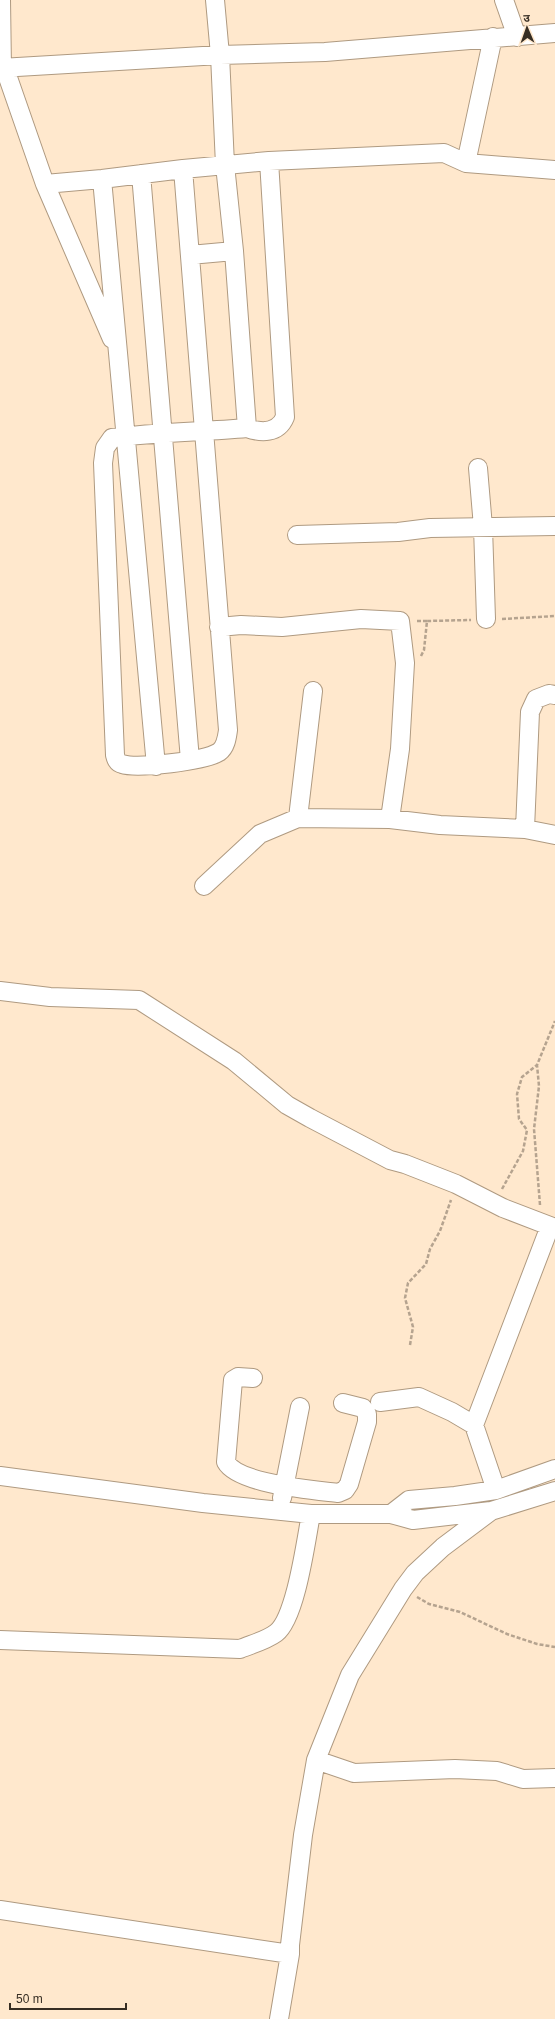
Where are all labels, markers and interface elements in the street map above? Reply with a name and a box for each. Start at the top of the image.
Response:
north arrow [507,8,547,48]
text: उ [523,12,531,24]
scale bar [10,1985,126,2011]
text: 50 m [16,1992,43,2006]

